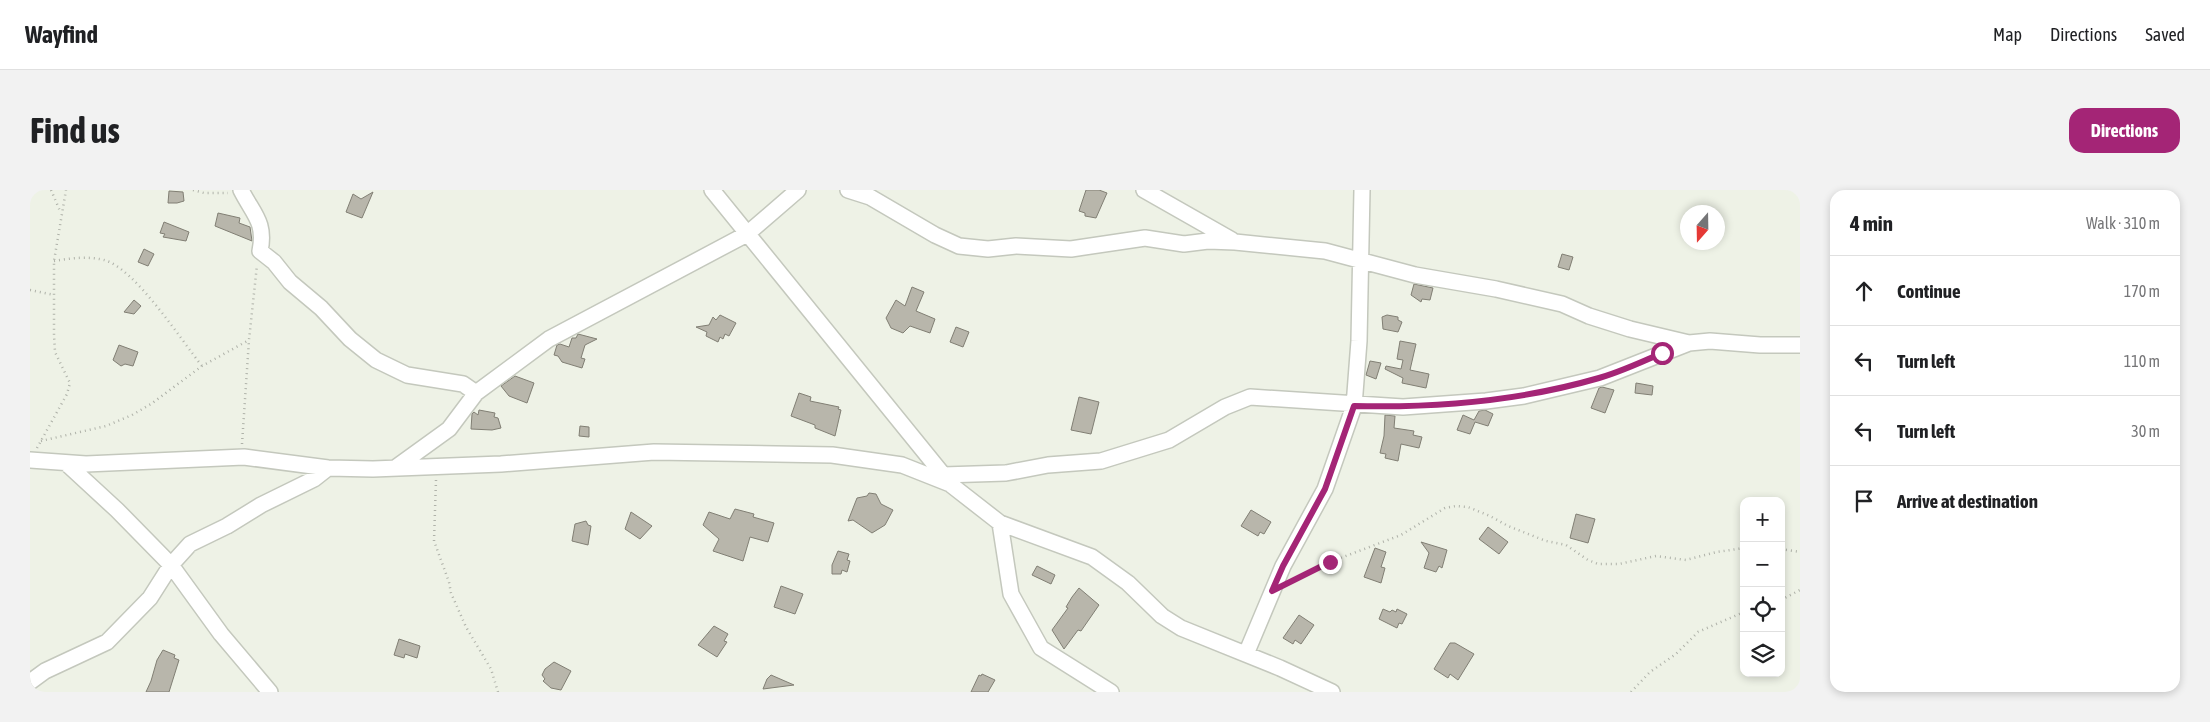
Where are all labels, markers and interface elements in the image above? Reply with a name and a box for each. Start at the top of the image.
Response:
text: Wayfind [25,21,98,48]
text: Map [1993,24,2022,45]
text: Directions [2050,24,2117,45]
text: Saved [2145,24,2185,45]
button: Directions [2069,108,2180,153]
text: Find us [30,110,120,150]
north arrow [1680,205,1725,250]
text: 4 min [1850,211,1893,235]
text: Walk · 310 m [2086,214,2160,232]
icon: ahead [1850,277,1878,305]
text: Continue [1897,280,1961,302]
text: 170 m [2124,282,2160,300]
route start [1651,342,1674,365]
icon: left [1850,347,1878,375]
text: Turn left [1897,350,1955,372]
text: 110 m [2124,352,2160,370]
icon: left [1850,417,1878,445]
text: Turn left [1897,420,1955,442]
text: 30 m [2131,422,2160,440]
icon: arrive [1850,487,1878,515]
text: Arrive at destination [1897,490,2038,512]
map controls [1740,497,1785,677]
button: + [1740,497,1785,542]
button: − [1740,542,1785,587]
route end [1319,551,1342,574]
button: locate [1740,587,1785,632]
button: layers [1740,632,1785,677]

